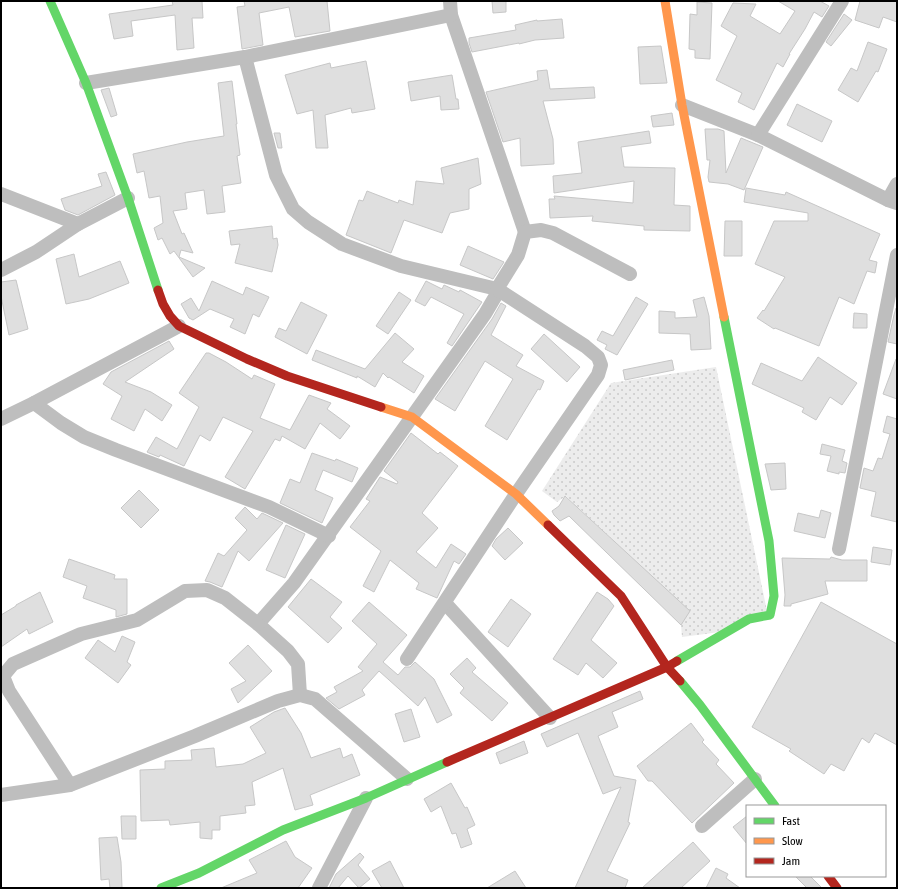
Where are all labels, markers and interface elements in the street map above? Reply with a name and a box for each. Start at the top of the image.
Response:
legend [746,805,886,877]
text: Fast [782,814,800,828]
text: Slow [782,834,803,848]
text: Jam [782,854,800,868]

